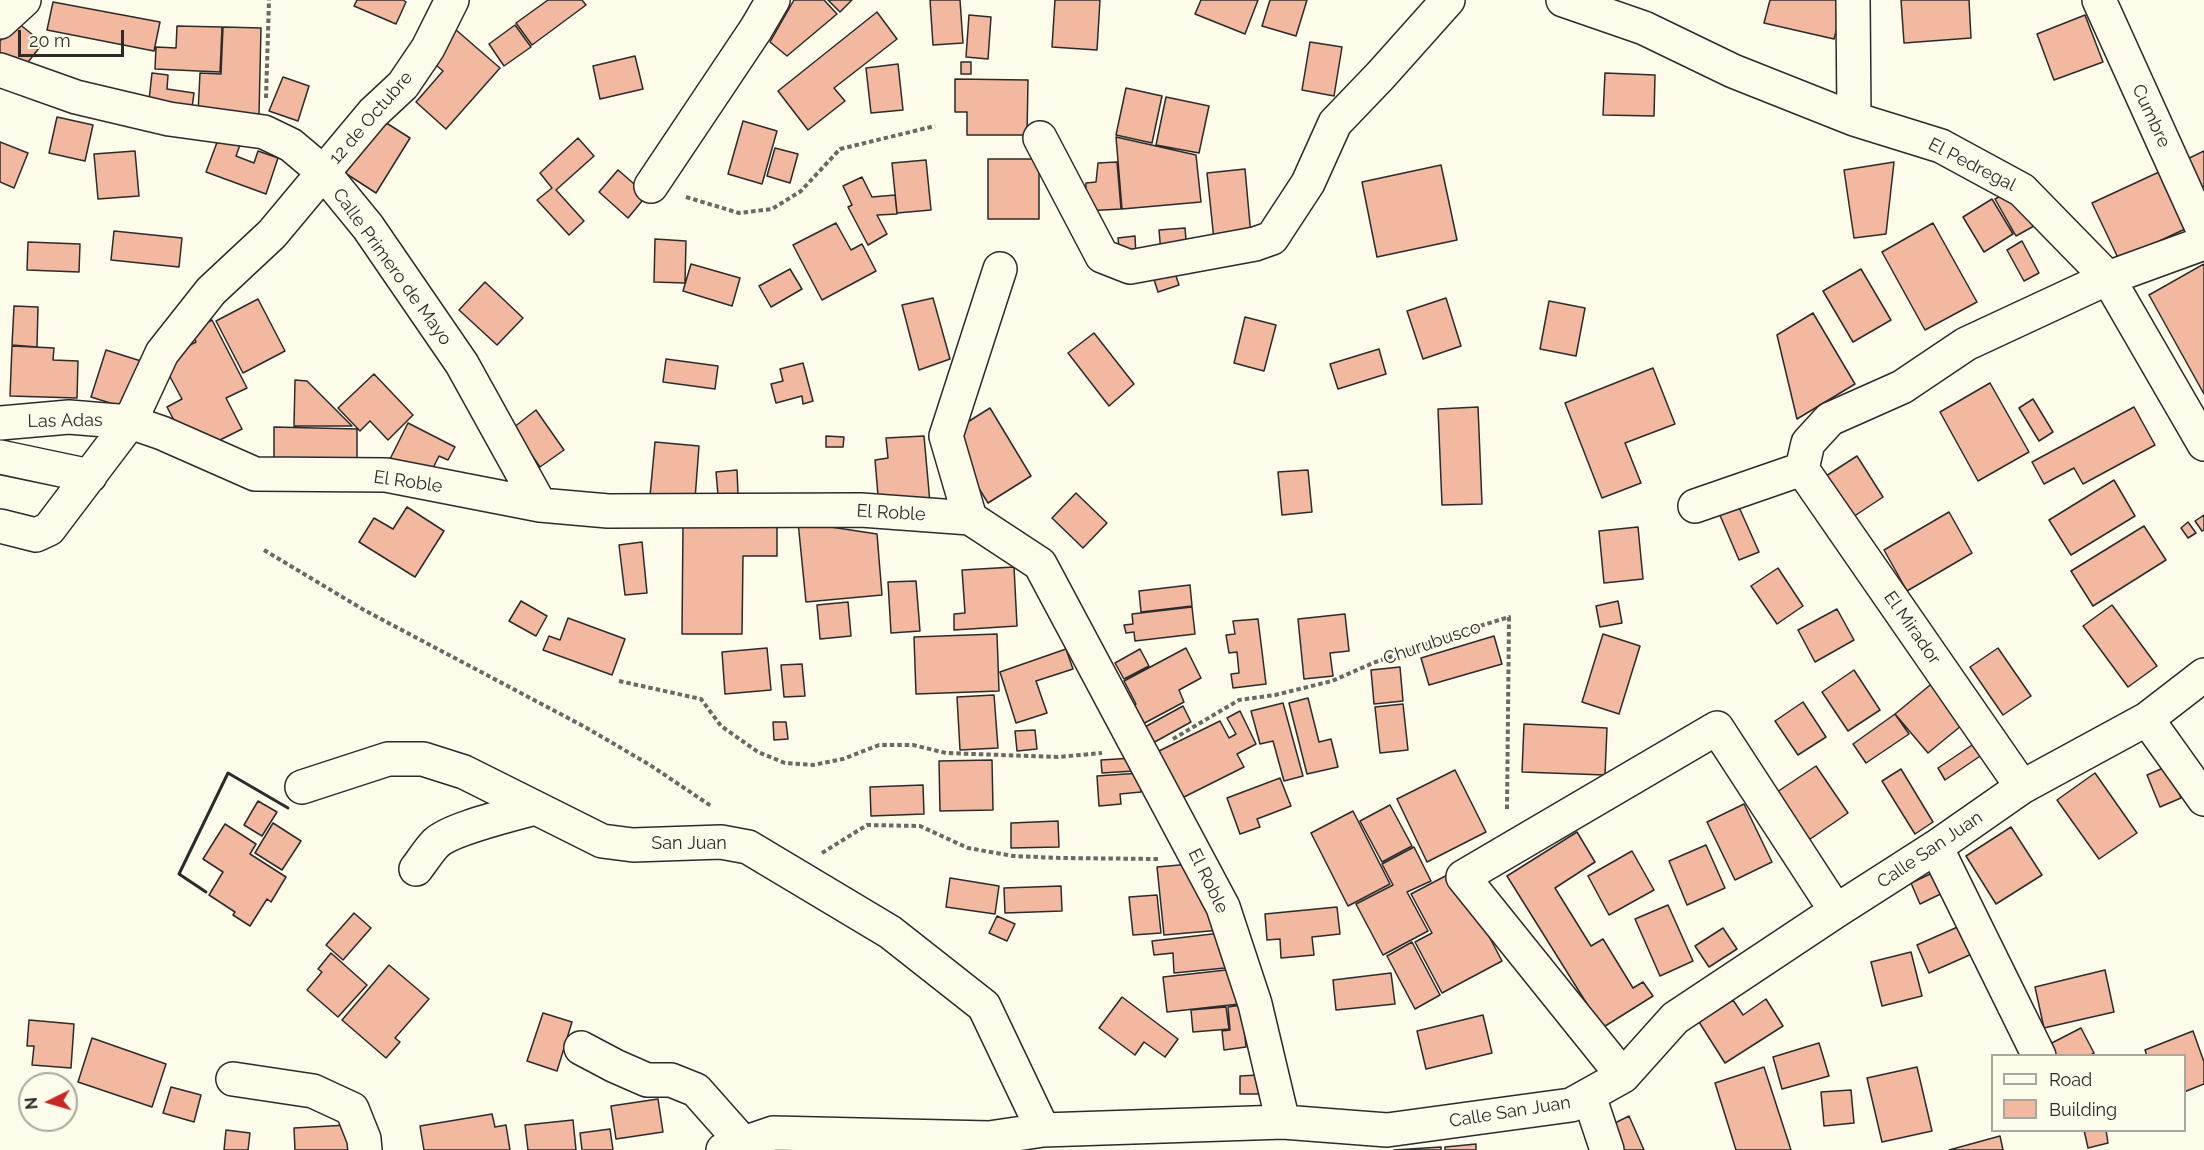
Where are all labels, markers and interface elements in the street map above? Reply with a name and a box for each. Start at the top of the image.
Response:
scale bar [21,18,128,56]
text: 20 m [29,30,71,51]
street label: 12 de Octubre [325,67,417,169]
street label: Cumbre [2127,81,2175,151]
street label: El Pedregal [1924,134,2020,196]
street label: Calle Primero de Mayo [328,184,456,350]
street label: Las Adas [27,410,103,432]
street label: El Roble [372,466,444,498]
street label: El Roble [856,500,926,526]
street label: El Mirador [1879,587,1945,669]
street label: Churubusco [1380,616,1484,670]
street label: Calle San Juan [1873,807,1987,893]
street label: San Juan [651,833,727,855]
street label: El Roble [1183,845,1233,917]
legend [1991,1054,2186,1132]
text: Road [2049,1069,2092,1090]
north arrow [18,1072,78,1132]
street label: Calle San Juan [1448,1092,1572,1132]
text: N [22,1097,42,1110]
text: Building [2049,1099,2117,1120]

